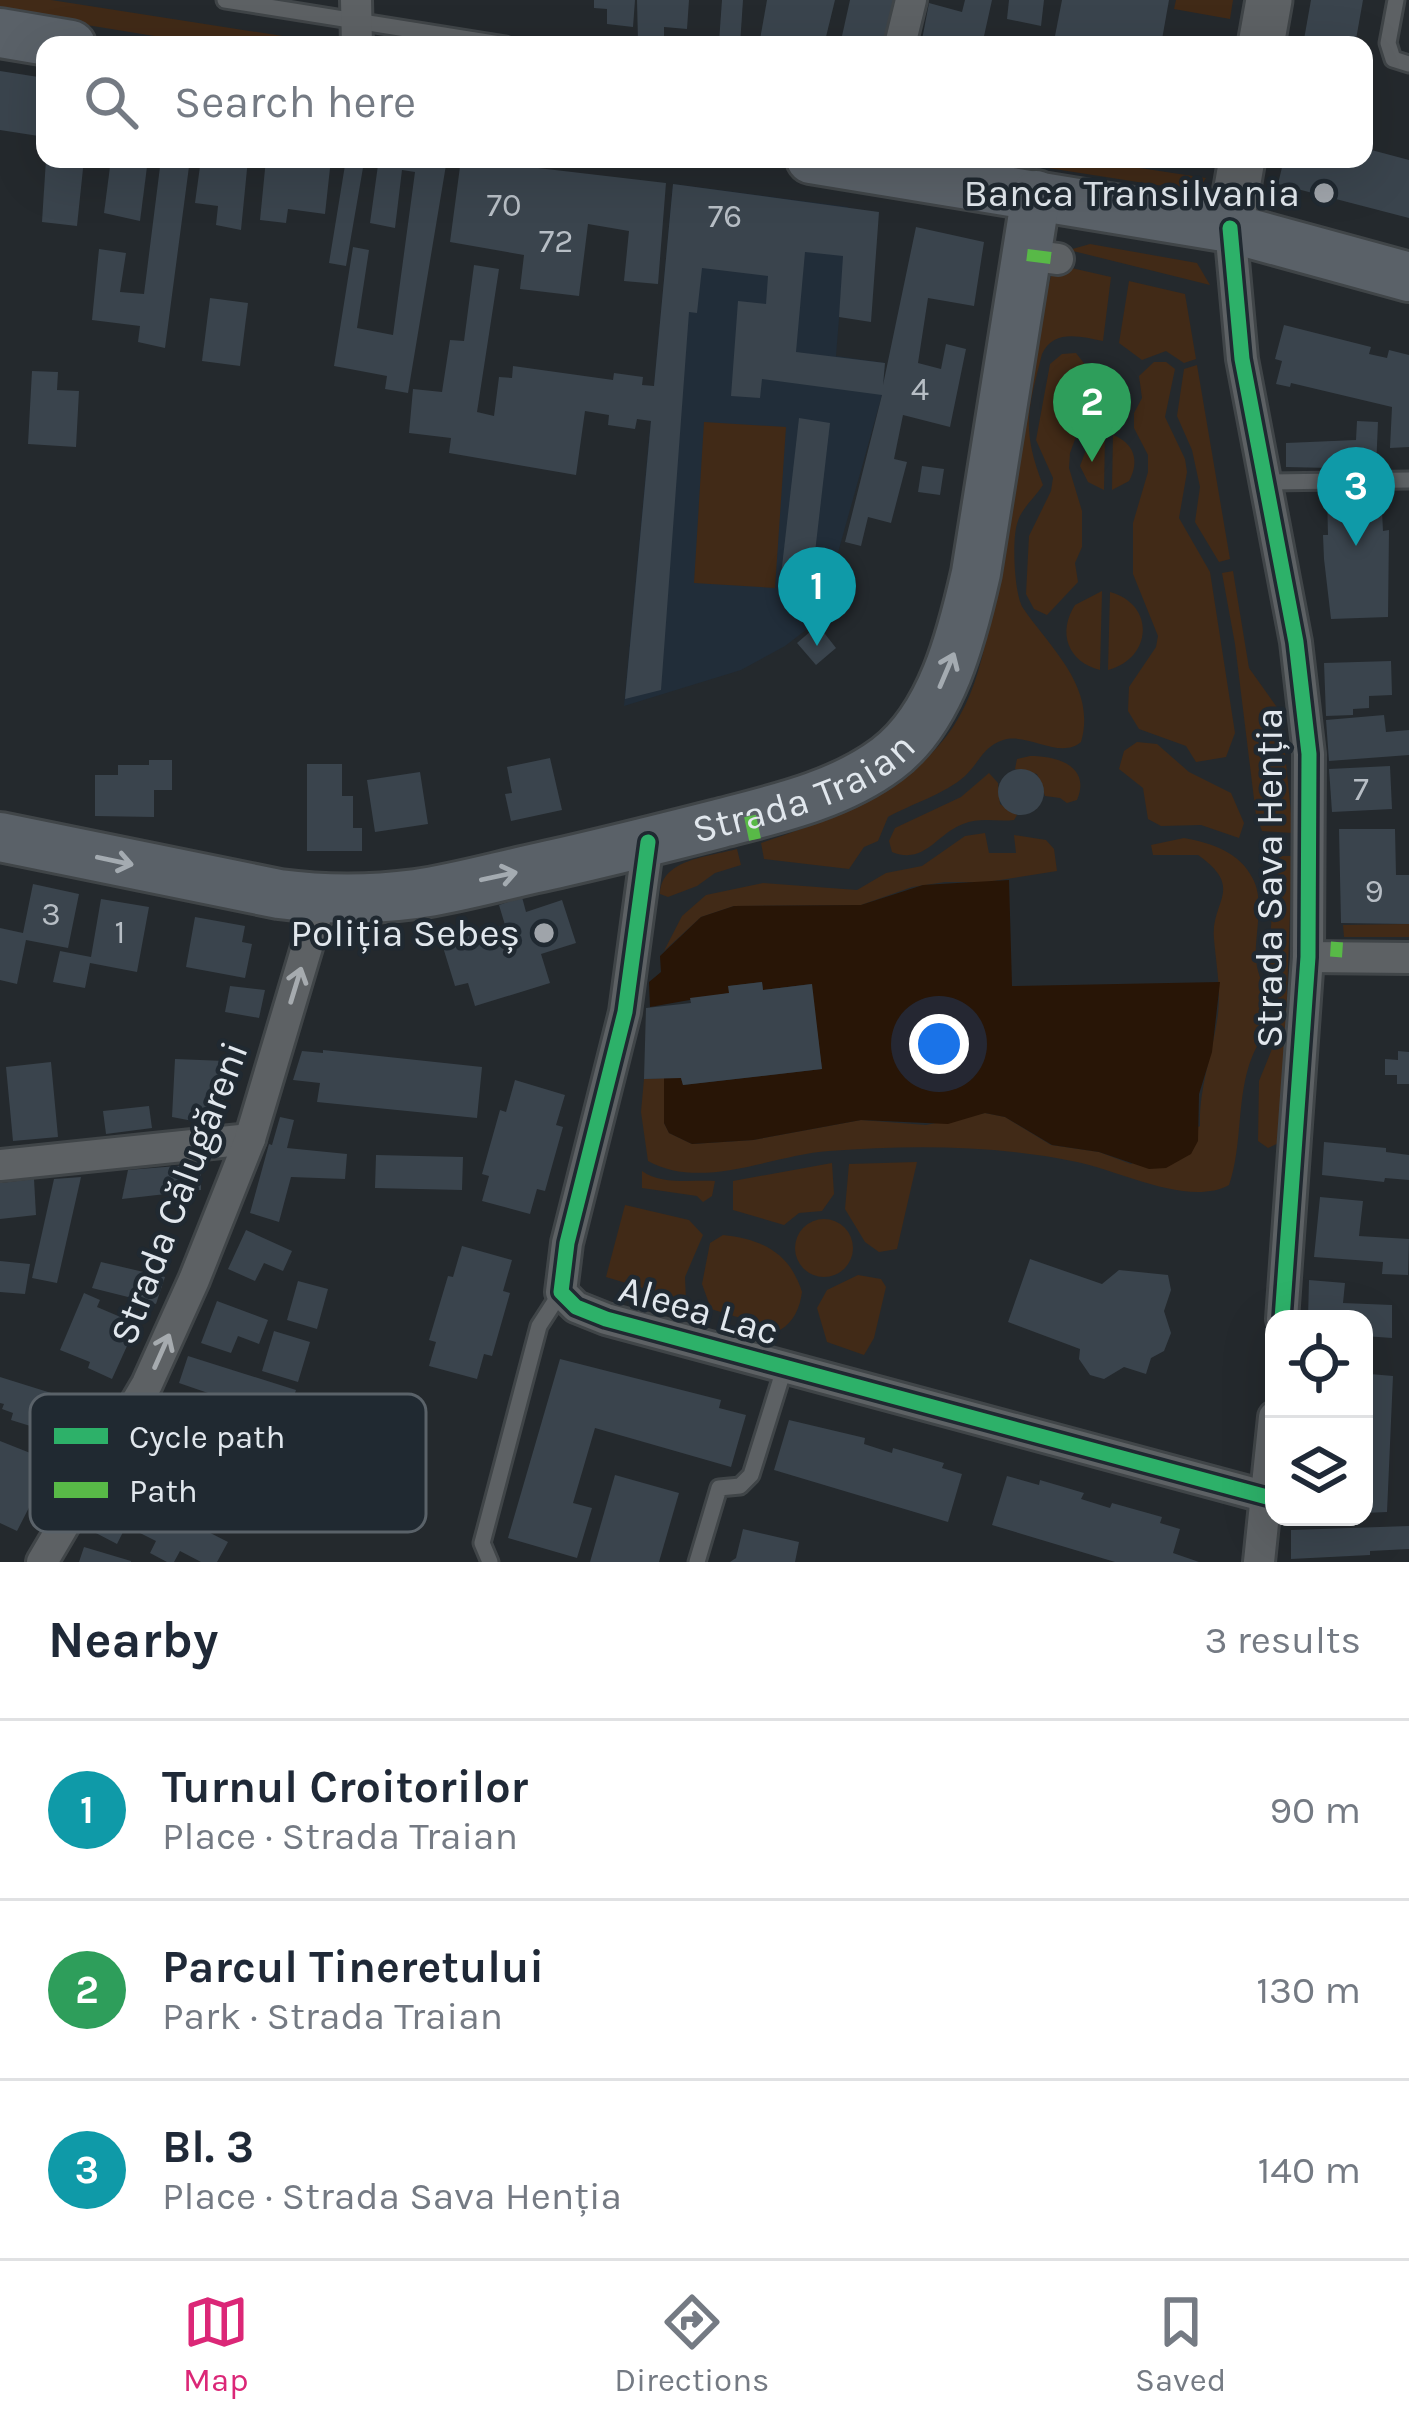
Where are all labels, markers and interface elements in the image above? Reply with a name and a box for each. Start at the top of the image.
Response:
search box [36,36,1373,168]
icon: search [78,69,144,135]
text: Search here [174,76,416,128]
place label: Banca Transilvania [963,170,1300,216]
marker: Banca Transilvania [1311,180,1337,206]
house number: 70 [486,186,522,224]
house number: 76 [708,197,742,235]
house number: 72 [539,222,573,260]
pin: 2 [1053,363,1131,462]
house number: 4 [911,370,929,408]
pin: 3 [1317,447,1395,546]
pin: 1 [778,547,856,646]
one-way arrow [938,652,959,689]
street label: Strada Sava Henția [1246,708,1292,1048]
street label: Strada Traian [688,723,924,853]
house number: 7 [1353,770,1369,808]
one-way arrow [94,851,133,873]
one-way arrow [479,864,517,887]
house number: 9 [1364,872,1384,910]
house number: 3 [41,895,61,933]
place label: Poliția Sebeș [290,910,520,956]
house number: 1 [115,913,125,951]
marker: Poliția Sebeș [531,920,557,946]
one-way arrow [286,967,308,1005]
your location [909,1014,969,1074]
street label: Strada Călugăreni [100,1035,258,1351]
street label: Aleea Lac [614,1265,784,1355]
map controls [1265,1310,1373,1526]
button: locate [1265,1310,1373,1418]
one-way arrow [152,1334,174,1370]
legend [30,1394,426,1532]
text: Cycle path [129,1418,285,1456]
button: layers [1265,1418,1373,1526]
text: Path [129,1472,198,1510]
text: Nearby [48,1610,218,1670]
text: 3 results [1204,1617,1361,1663]
text: Turnul Croitorilor [162,1761,528,1813]
text: 1 [80,1787,94,1833]
text: 90 m [1269,1787,1361,1833]
text: Place · Strada Traian [162,1813,518,1859]
text: Parcul Tineretului [162,1941,544,1993]
text: 2 [75,1967,99,2013]
text: 130 m [1256,1967,1361,2013]
text: Park · Strada Traian [162,1993,503,2039]
text: Bl. 3 [162,2121,254,2173]
text: 3 [75,2147,99,2193]
text: 140 m [1257,2147,1361,2193]
text: Place · Strada Sava Henția [162,2173,622,2219]
tab: Map [183,2289,249,2399]
tab: Directions [614,2289,769,2399]
tab: Saved [1135,2289,1226,2399]

